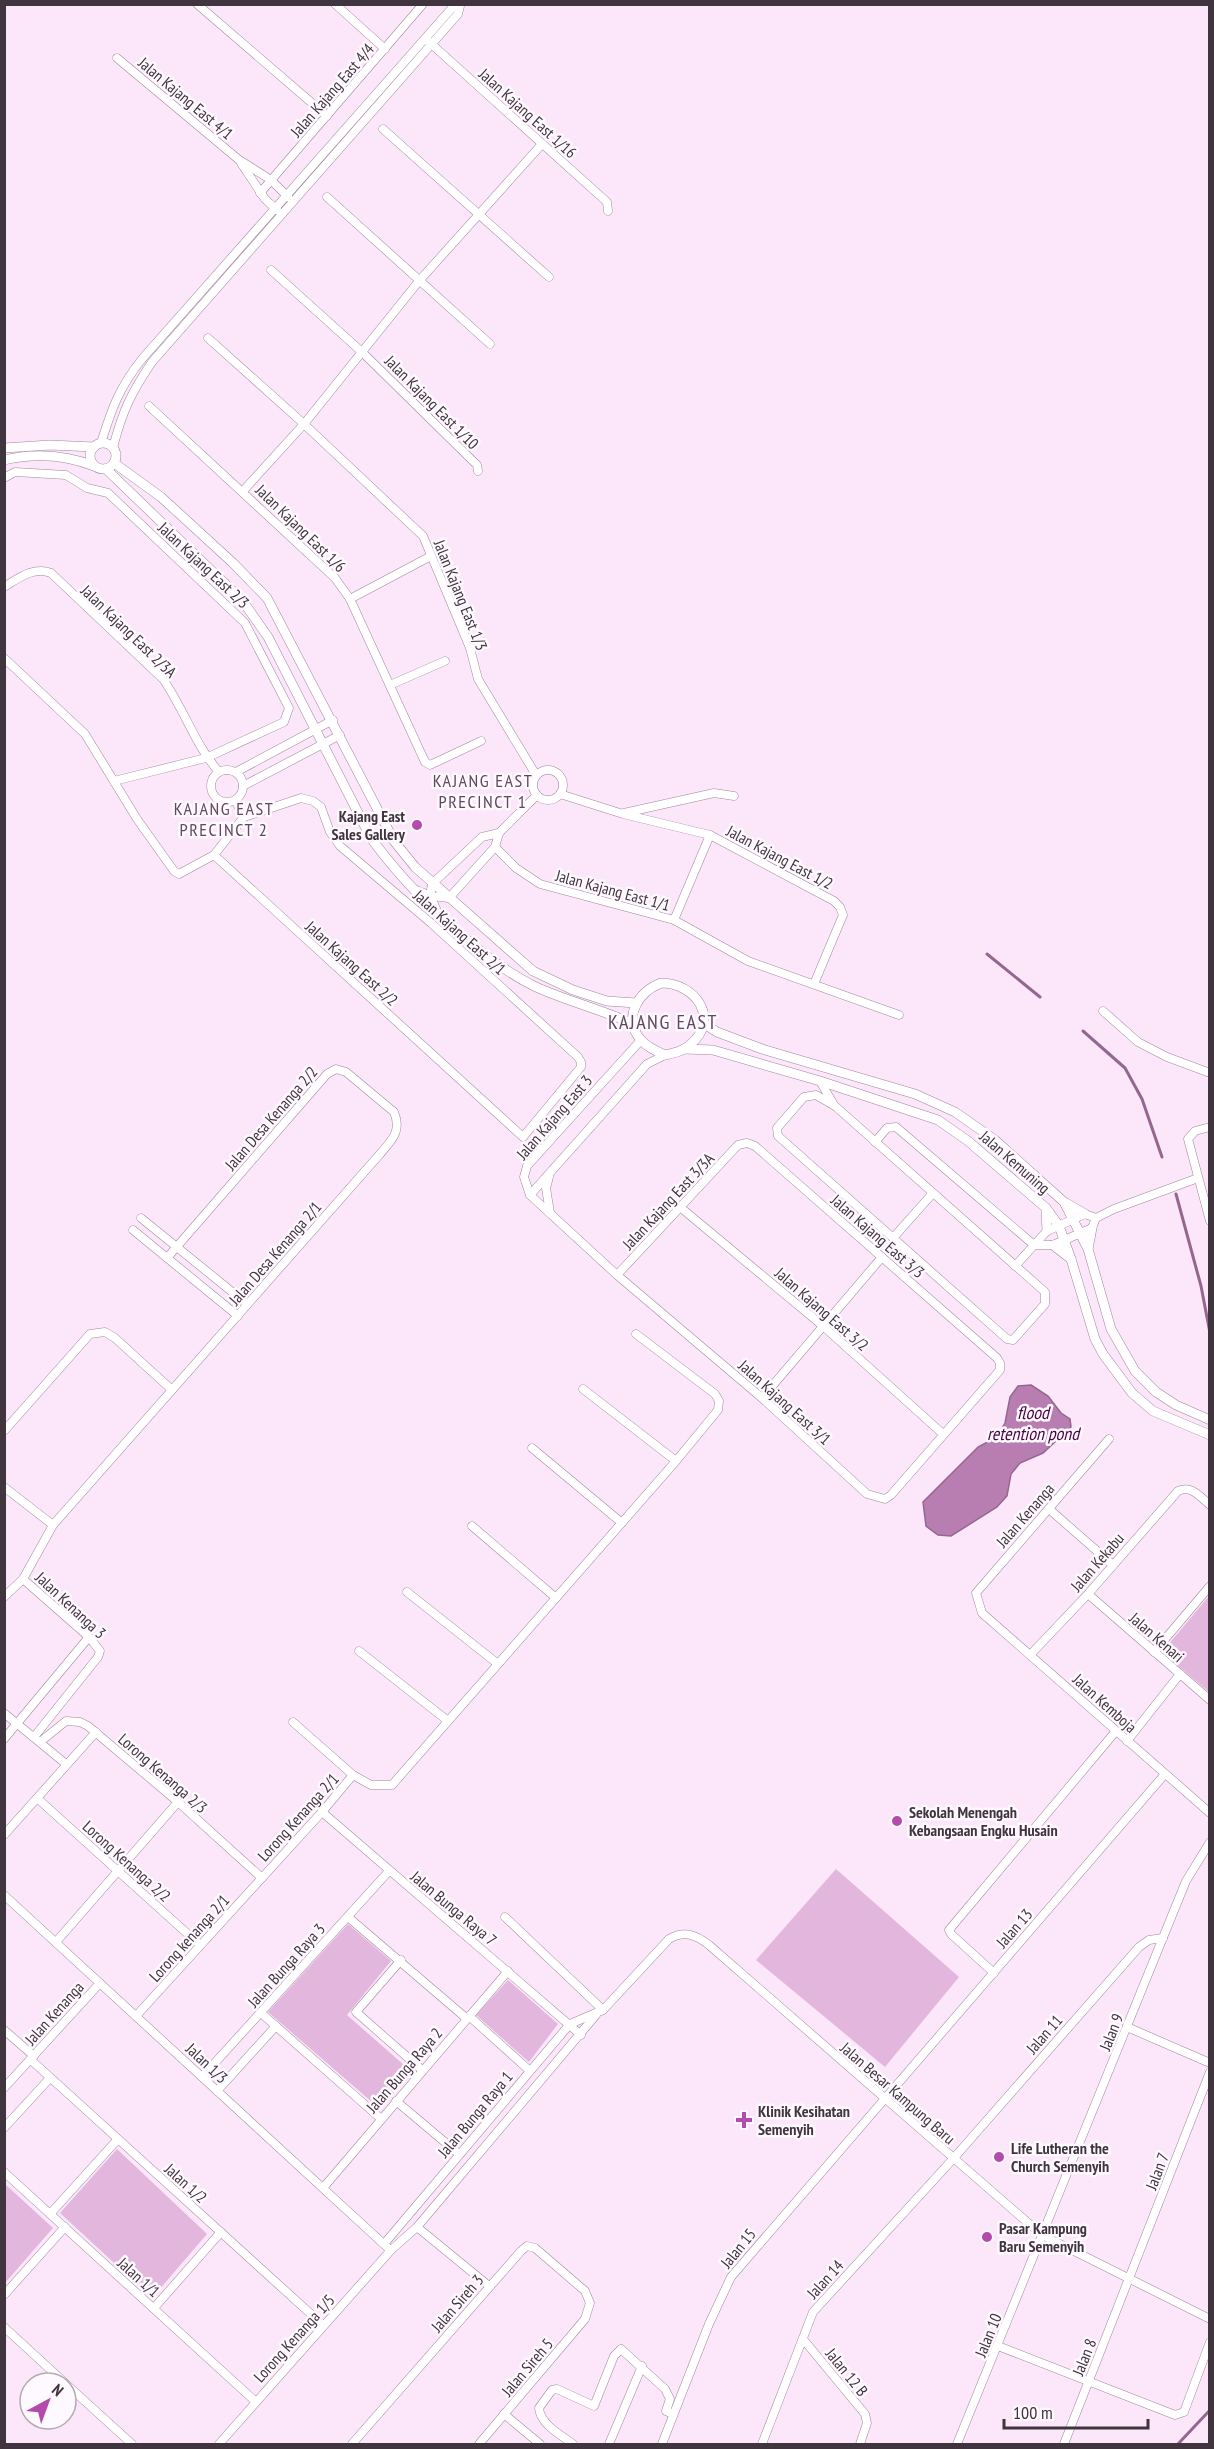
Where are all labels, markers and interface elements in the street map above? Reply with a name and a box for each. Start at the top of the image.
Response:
street label: Jalan Kajang East 4/4 [285,39,378,142]
street label: Jalan Kajang East 4/1 [134,52,237,143]
street label: Jalan Kajang East 1/16 [474,63,581,162]
street label: Jalan Kajang East 1/10 [380,350,483,453]
street label: Jalan Kajang East 1/6 [251,479,350,576]
street label: Jalan Kajang East 2/3 [153,517,254,612]
street label: Jalan Kajang East 1/3 [429,536,492,653]
street label: Jalan Kajang East 2/3A [76,580,181,682]
district label: KAJANG EAST PRECINCT 1 [433,769,533,813]
district label: KAJANG EAST PRECINCT 2 [174,797,274,841]
place label: Kajang East Sales Gallery [332,806,406,844]
marker: Kajang East Sales Gallery [410,818,424,832]
street label: Jalan Kajang East 1/2 [723,820,837,893]
street label: Jalan Kajang East 1/1 [553,865,672,915]
street label: Jalan Kajang East 2/1 [409,885,510,979]
street label: Jalan Kajang East 2/2 [301,916,402,1010]
district label: KAJANG EAST [608,1009,718,1035]
street label: Jalan Desa Kenanga 2/2 [220,1062,322,1175]
street label: Jalan Kajang East 3 [511,1071,596,1164]
street label: Jalan Kemuning [975,1125,1054,1198]
street label: Jalan Kajang East 3/3A [617,1148,718,1254]
street label: Jalan Kajang East 3/3 [826,1189,929,1282]
street label: Jalan Desa Kenanga 2/1 [224,1197,326,1310]
street label: Jalan Kajang East 3/2 [770,1262,873,1355]
street label: Jalan Kajang East 3/1 [734,1355,835,1449]
water label: flood retention pond [987,1401,1081,1445]
street label: Jalan Kenanga [991,1479,1058,1552]
street label: Jalan Kekabu [1065,1529,1128,1596]
street label: Jalan Kenanga 3 [31,1567,110,1643]
street label: Jalan Kenari [1125,1607,1188,1666]
street label: Jalan Kemboja [1068,1669,1141,1737]
street label: Lorong Kenanga 2/3 [114,1729,212,1817]
street label: Lorong Kenanga 2/1 [253,1769,343,1865]
place label: Sekolah Menengah Kebangsaan Engku Husain [909,1802,1058,1840]
marker: Sekolah Menengah Kebangsaan Engku Husain [890,1814,904,1828]
street label: Lorong Kenanga 2/2 [79,1816,175,1906]
street label: Jalan Bunga Raya 7 [406,1866,501,1950]
street label: Lorong kenanga 2/1 [145,1890,233,1986]
street label: Jalan 13 [991,1904,1036,1952]
street label: Jalan Bunga Raya 3 [242,1919,329,2012]
street label: Jalan Kenanga [20,1977,88,2050]
street label: Jalan 11 [1021,2010,1066,2058]
street label: Jalan 9 [1094,2011,1127,2054]
street label: Jalan Bunga Raya 2 [361,2023,446,2117]
street label: Jalan Besar Kampung Baru [836,2037,959,2148]
street label: Jalan 1/3 [181,2038,232,2087]
street label: Jalan Bunga Raya 1 [433,2067,517,2162]
place label: Klinik Kesihatan Semenyih [758,2101,850,2139]
marker: Klinik Kesihatan Semenyih [735,2111,753,2129]
place label: Life Lutheran the Church Semenyih [1011,2138,1109,2176]
marker: Life Lutheran the Church Semenyih [992,2150,1006,2164]
street label: Jalan 7 [1140,2150,1173,2193]
street label: Jalan 1/2 [160,2158,211,2207]
place label: Pasar Kampung Baru Semenyih [999,2218,1087,2256]
street label: Jalan 15 [715,2224,760,2273]
marker: Pasar Kampung Baru Semenyih [980,2230,994,2244]
street label: Jalan 1/1 [113,2252,164,2301]
street label: Jalan 14 [802,2256,848,2303]
street label: Jalan Sireh 3 [426,2270,487,2337]
street label: Lorong Kenanga 1/5 [249,2290,339,2386]
street label: Jalan 10 [970,2310,1006,2361]
street label: Jalan Sireh 5 [496,2334,557,2401]
street label: Jalan 8 [1067,2336,1100,2379]
street label: Jalan 12 B [821,2343,872,2400]
north arrow [18,2371,78,2431]
text: N [48,2379,68,2400]
scale bar [1004,2392,1148,2430]
text: 100 m [1013,2401,1053,2424]

